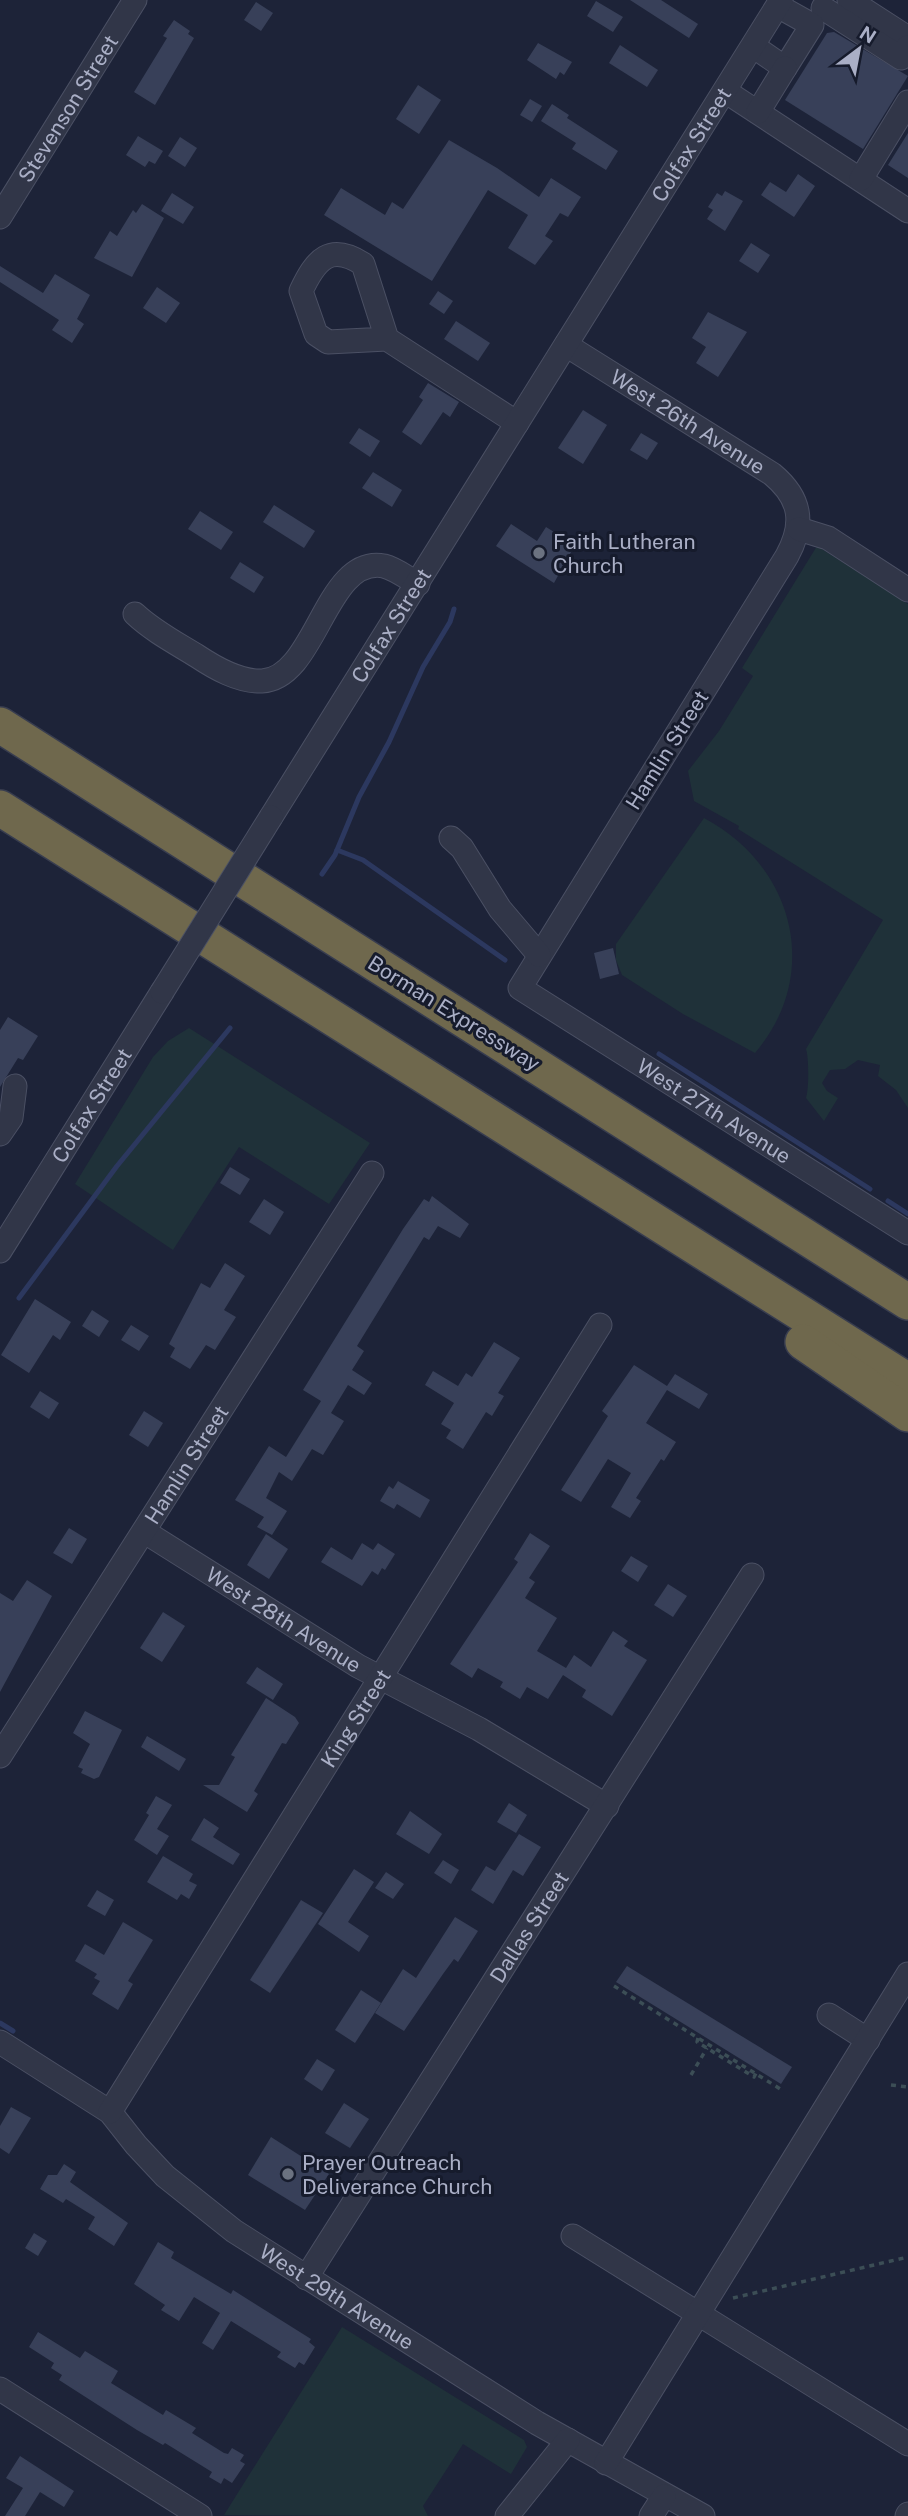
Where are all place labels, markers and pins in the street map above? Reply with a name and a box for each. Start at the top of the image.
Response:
place label: Faith Lutheran Church [553,529,696,578]
marker: Faith Lutheran Church [531,545,547,561]
place label: Prayer Outreach Deliverance Church [302,2150,492,2199]
marker: Prayer Outreach Deliverance Church [280,2166,296,2182]

